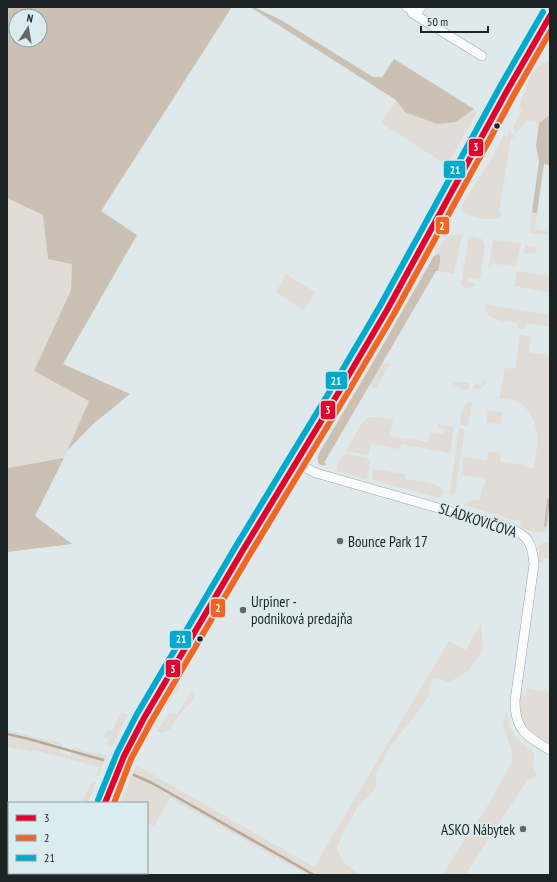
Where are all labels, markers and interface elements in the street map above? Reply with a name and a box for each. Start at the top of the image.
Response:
north arrow [8,8,48,48]
scale bar [421,8,488,34]
text: N [26,11,34,26]
text: 50 m [427,14,448,29]
unlabelled marker [492,121,502,131]
line badge: 3 [468,138,484,157]
text: 3 [473,140,479,154]
line badge: 21 [443,160,466,179]
text: 21 [450,163,460,177]
line badge: 2 [435,216,450,235]
text: 2 [439,219,445,233]
line badge: 21 [325,371,348,390]
text: 21 [331,374,341,388]
line badge: 3 [320,400,336,420]
text: 3 [325,403,331,417]
street label: SLÁDKOVIČOVA [437,498,520,542]
place label: Bounce Park 17 [348,532,428,551]
marker: Bounce Park 17 [335,536,345,546]
place label: Urpiner - podniková predajňa [251,592,352,628]
line badge: 2 [210,598,226,618]
text: 2 [215,601,221,615]
marker: Urpiner - podniková predajňa [238,605,248,615]
line badge: 21 [169,630,192,649]
text: 21 [176,632,186,646]
unlabelled marker [195,634,205,644]
line badge: 3 [165,659,181,678]
text: 3 [170,662,176,676]
legend [8,802,148,874]
text: 3 [44,810,49,825]
place label: ASKO Nábytek [441,820,515,839]
marker: ASKO Nábytek [518,824,528,834]
text: 2 [44,830,49,845]
text: 21 [44,850,55,865]

